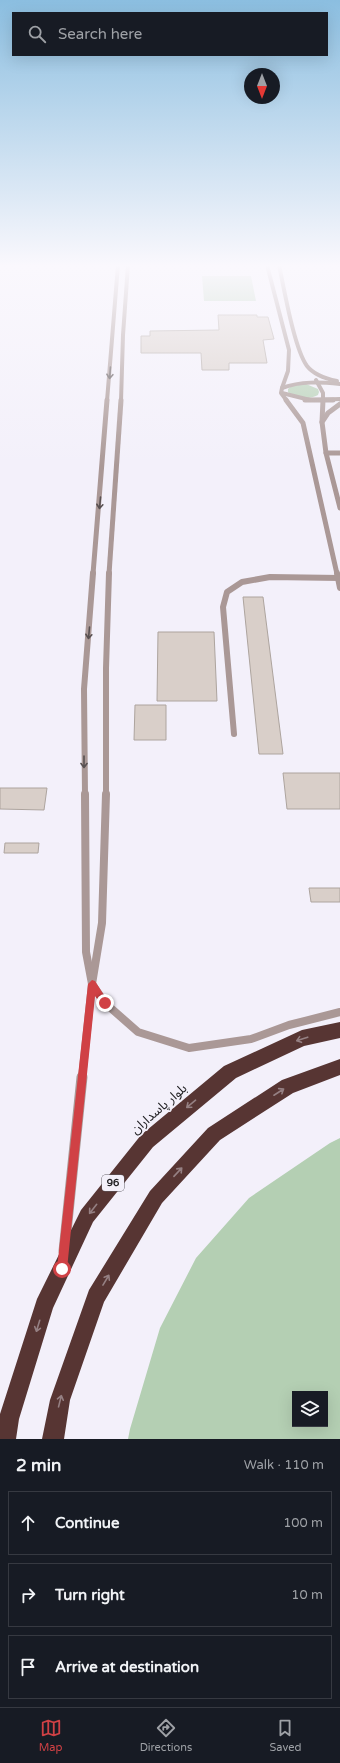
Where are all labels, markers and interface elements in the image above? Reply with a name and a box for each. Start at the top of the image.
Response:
search box [12,12,328,56]
icon: search [26,23,48,45]
text: Search here [58,25,142,43]
north arrow [244,68,280,104]
one-way arrow [106,366,113,379]
one-way arrow [96,496,103,509]
one-way arrow [85,626,92,639]
one-way arrow [80,755,88,768]
route end [96,994,114,1012]
one-way arrow [296,1036,309,1043]
street label: بلوار پاسداران [128,1080,191,1139]
one-way arrow [273,1087,285,1095]
one-way arrow [186,1100,196,1109]
one-way arrow [174,1167,183,1177]
road number: 96 [102,1175,124,1191]
one-way arrow [89,1203,97,1214]
route start [53,1260,71,1278]
one-way arrow [102,1275,110,1286]
one-way arrow [34,1319,41,1332]
map controls [292,1391,328,1427]
button: layers [292,1391,328,1427]
one-way arrow [57,1394,64,1407]
text: 2 min [16,1455,61,1476]
text: Walk · 110 m [244,1457,324,1473]
icon: ahead [17,1512,39,1534]
text: Continue [55,1514,119,1532]
text: 100 m [283,1515,323,1531]
icon: right [17,1584,39,1606]
text: Turn right [55,1586,125,1604]
text: 10 m [291,1587,323,1603]
icon: arrive [17,1656,39,1678]
text: Arrive at destination [55,1658,199,1676]
tab: Map [39,1717,62,1754]
tab: Directions [140,1717,192,1754]
tab: Saved [270,1717,301,1754]

